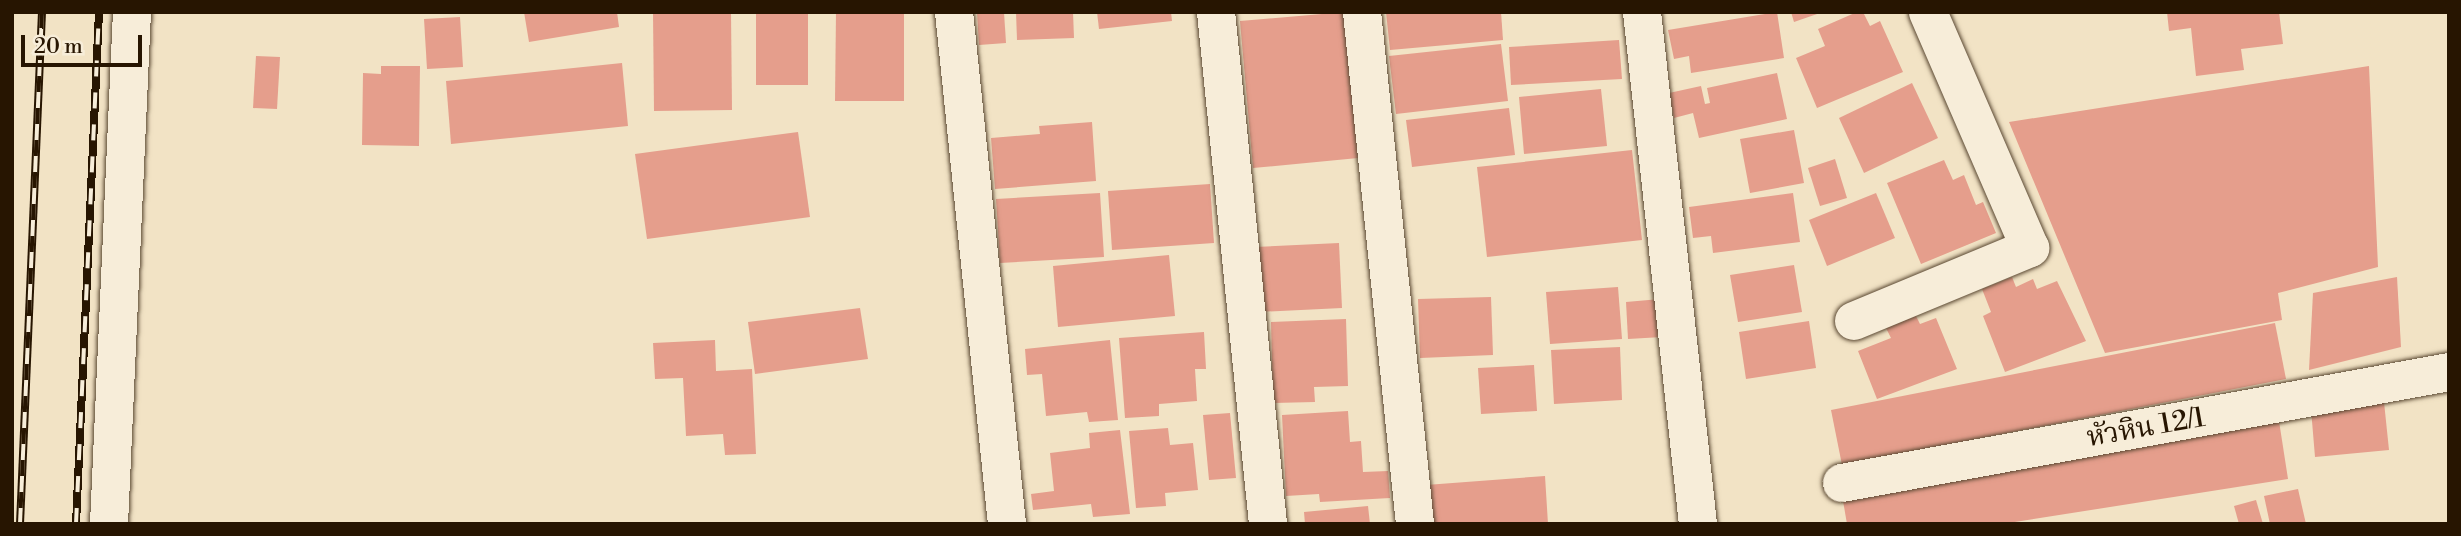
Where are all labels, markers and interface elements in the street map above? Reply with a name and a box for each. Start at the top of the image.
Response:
scale bar [24,21,145,65]
text: 20 m [34,34,83,60]
street label: หัวหิน 12/1 [2084,401,2208,455]

